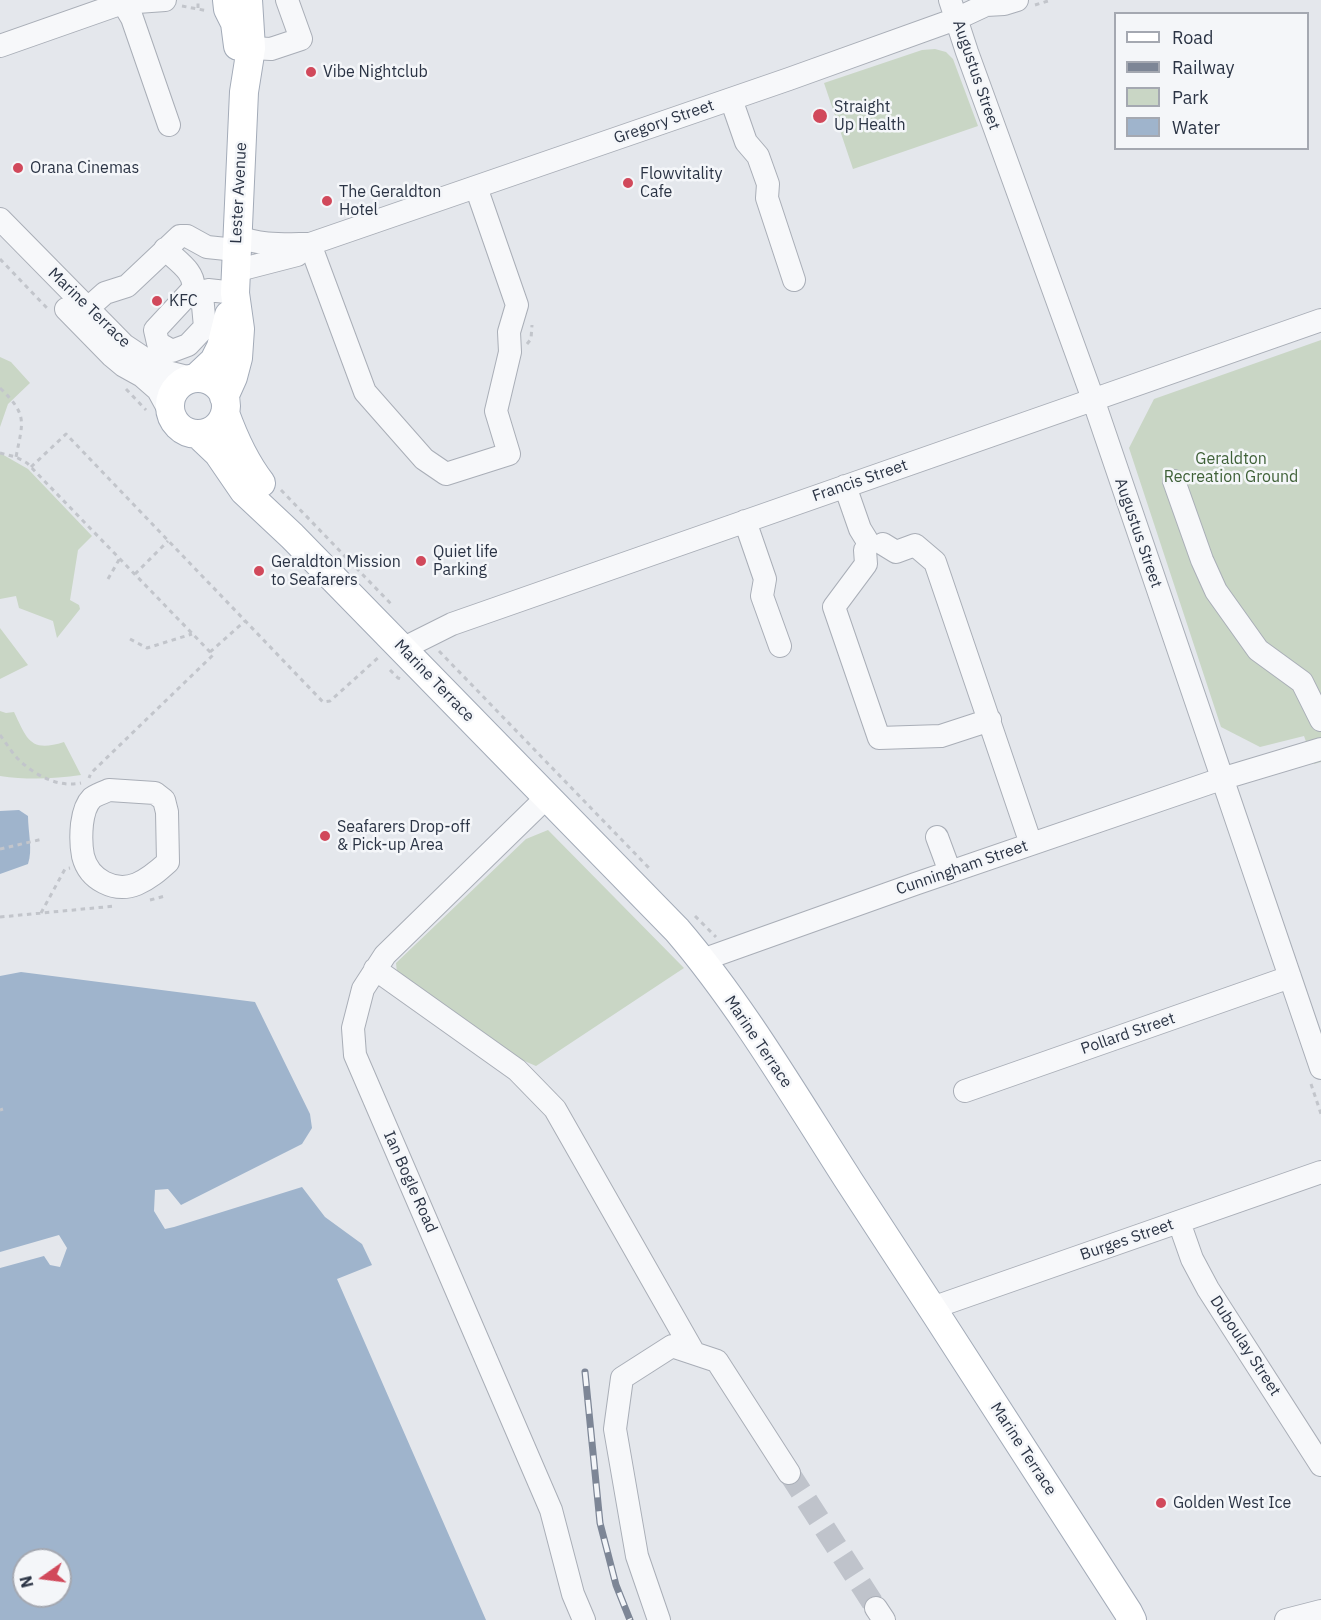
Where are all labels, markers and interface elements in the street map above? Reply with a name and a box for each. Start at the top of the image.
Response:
legend [1114,12,1309,150]
street label: Augustus Street [948,18,1004,132]
text: Road [1172,26,1213,49]
text: Railway [1172,56,1234,79]
place label: Vibe Nightclub [323,62,428,82]
marker: Vibe Nightclub [304,65,318,79]
text: Park [1172,86,1208,109]
street label: Gregory Street [611,96,717,148]
place label: Straight Up Health [834,97,906,135]
marker: Straight Up Health [811,107,829,125]
text: Water [1172,116,1220,139]
street label: Lester Avenue [227,142,251,244]
place label: Orana Cinemas [30,158,139,178]
marker: Orana Cinemas [11,161,25,175]
place label: Flowvitality Cafe [640,164,722,202]
marker: Flowvitality Cafe [621,176,635,190]
place label: The Geraldton Hotel [339,182,441,220]
marker: The Geraldton Hotel [320,194,334,208]
street label: Marine Terrace [44,264,134,352]
place label: KFC [169,291,198,311]
marker: KFC [150,294,164,308]
park label: Geraldton Recreation Ground [1164,449,1298,487]
street label: Francis Street [810,456,910,506]
street label: Augustus Street [1110,476,1166,590]
place label: Quiet life Parking [433,542,498,580]
place label: Geraldton Mission to Seafarers [271,552,401,590]
marker: Quiet life Parking [414,554,428,568]
marker: Geraldton Mission to Seafarers [252,564,266,578]
street label: Marine Terrace [390,636,478,726]
place label: Seafarers Drop-off & Pick-up Area [337,817,470,855]
marker: Seafarers Drop-off & Pick-up Area [318,829,332,843]
street label: Cunningham Street [894,836,1030,900]
street label: Marine Terrace [720,992,796,1092]
street label: Pollard Street [1078,1009,1178,1059]
street label: Ian Bogle Road [379,1128,441,1236]
street label: Burges Street [1078,1215,1176,1265]
street label: Duboulay Street [1205,1292,1285,1400]
street label: Marine Terrace [986,1399,1060,1499]
place label: Golden West Ice [1173,1493,1291,1513]
marker: Golden West Ice [1154,1496,1168,1510]
north arrow [12,1548,72,1608]
text: N [15,1574,38,1590]

